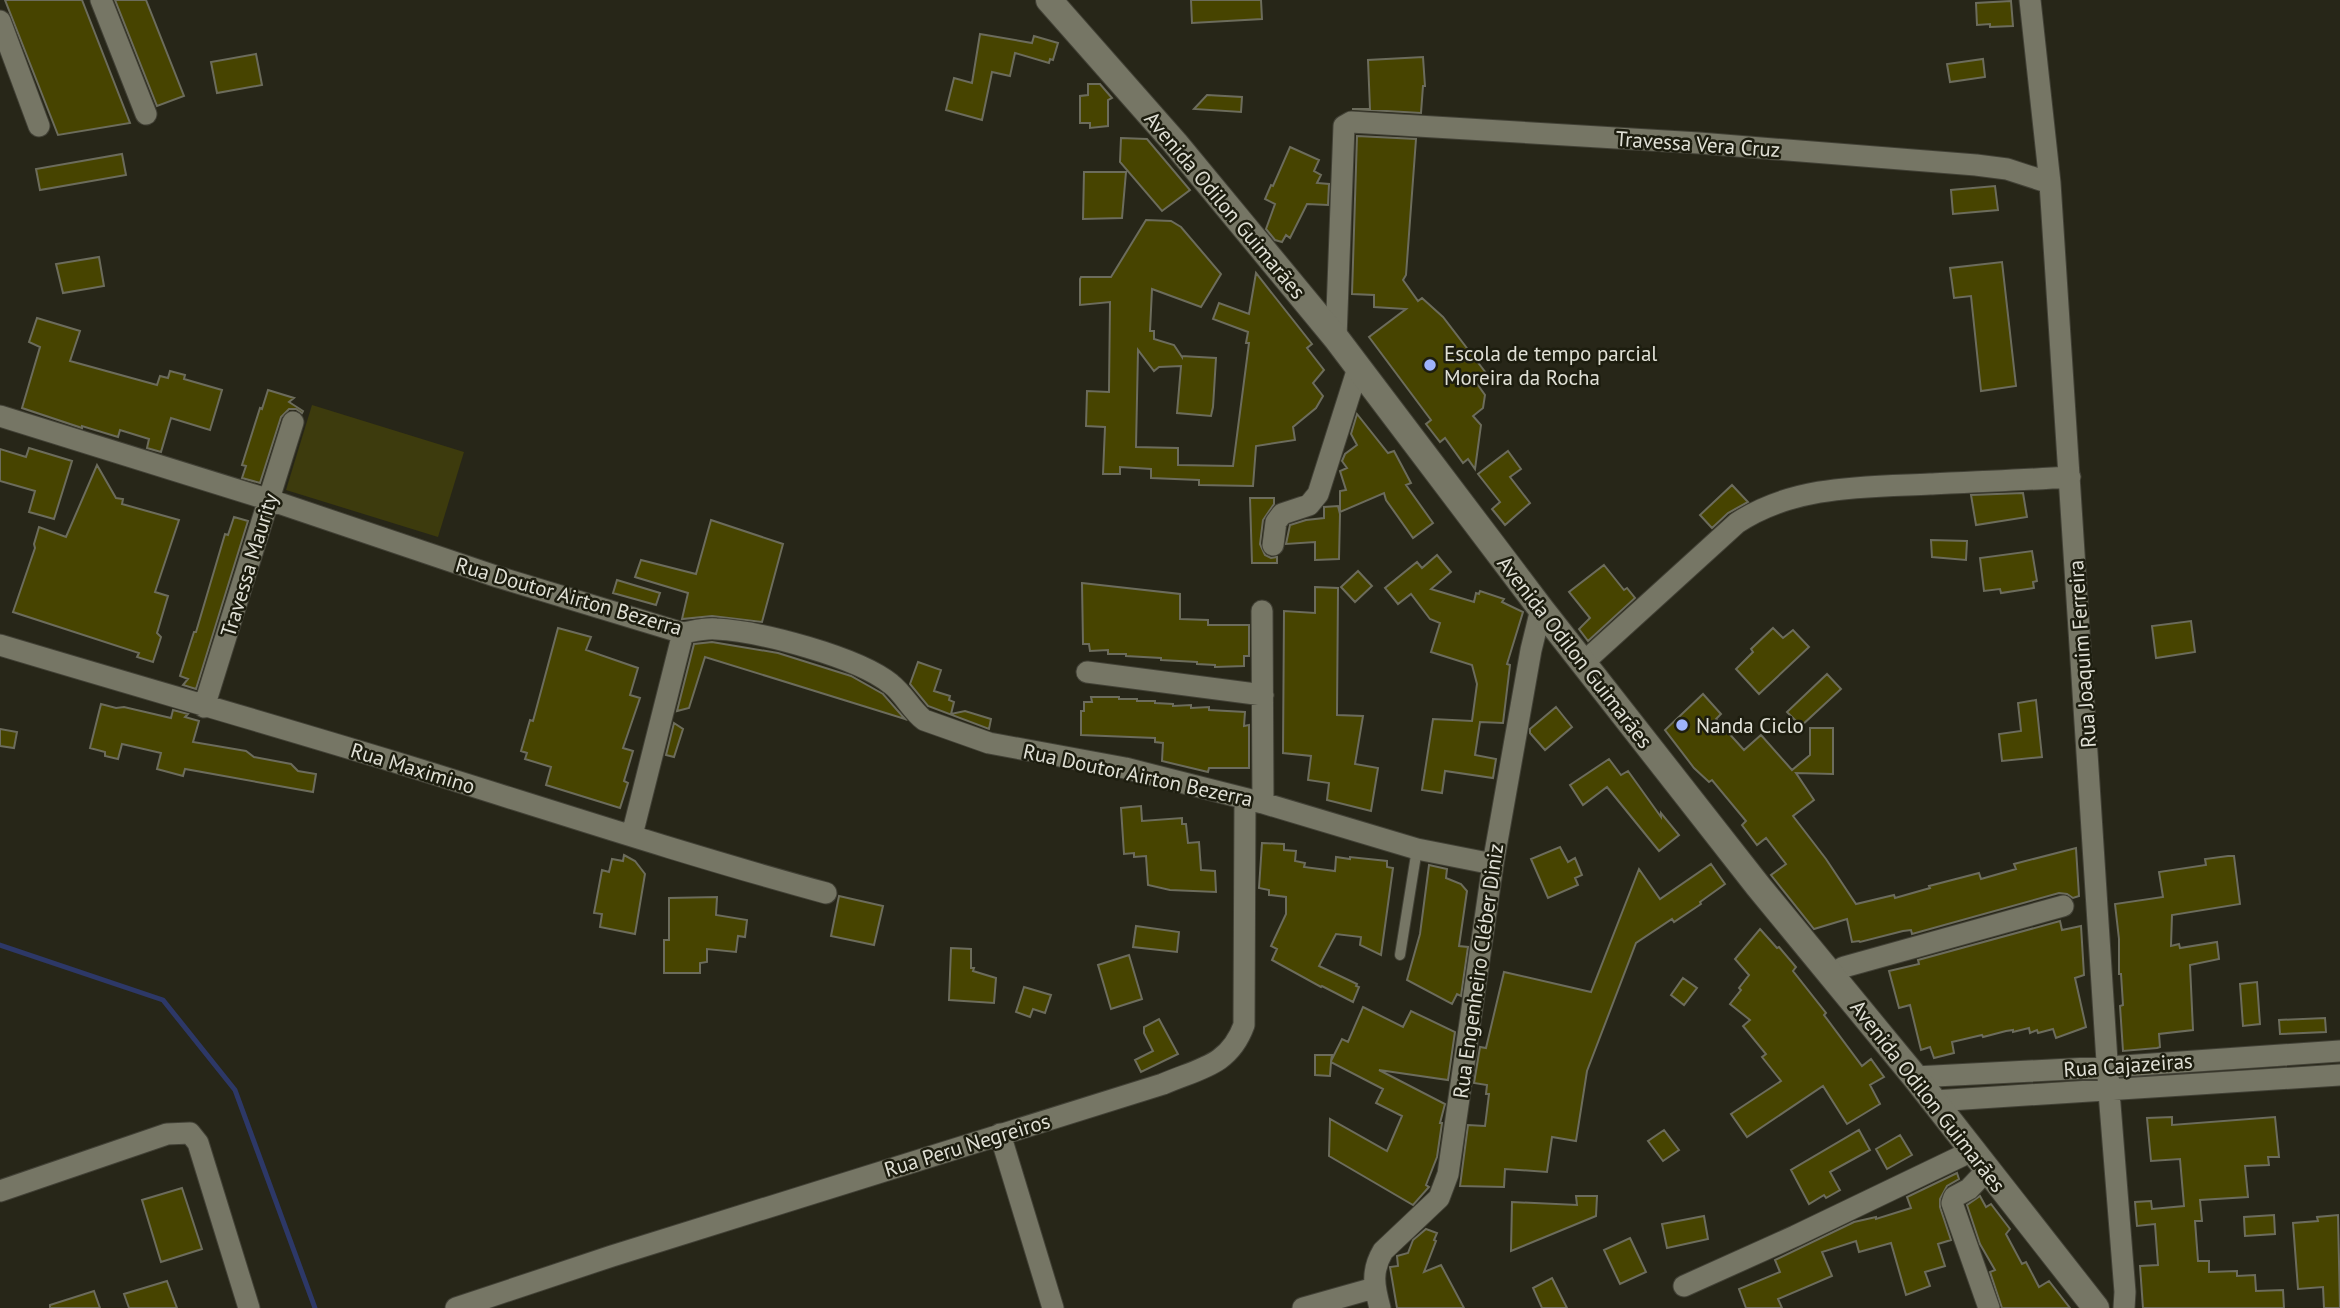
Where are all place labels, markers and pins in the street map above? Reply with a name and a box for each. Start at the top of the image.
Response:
place label: Escola de tempo parcial Moreira da Rocha [1444,340,1657,391]
marker: Escola de tempo parcial Moreira da Rocha [1422,357,1438,373]
place label: Nanda Ciclo [1696,712,1804,739]
marker: Nanda Ciclo [1674,717,1690,733]

